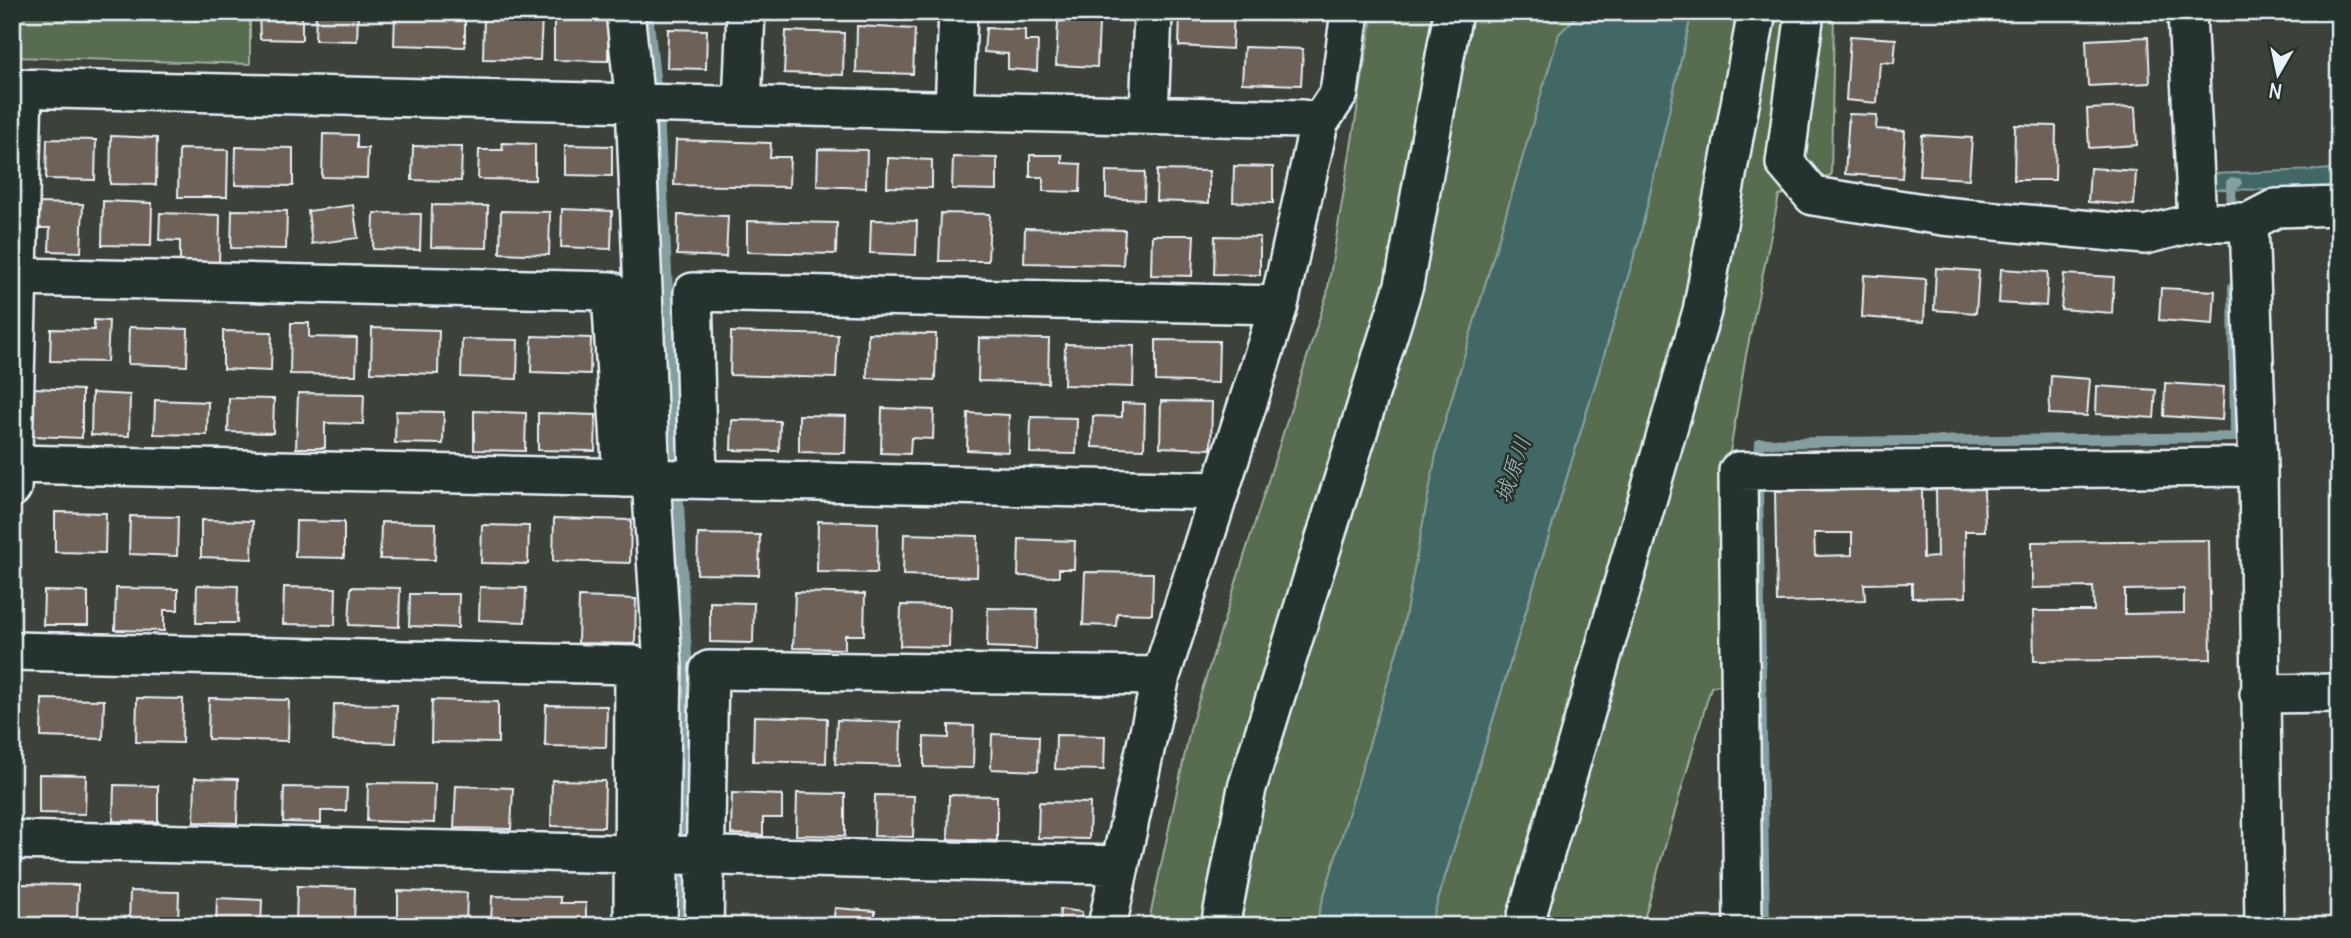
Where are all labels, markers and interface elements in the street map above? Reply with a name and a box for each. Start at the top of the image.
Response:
north arrow [2242,38,2312,108]
text: N [2267,78,2284,104]
water label: 城原川 [1487,432,1537,506]

